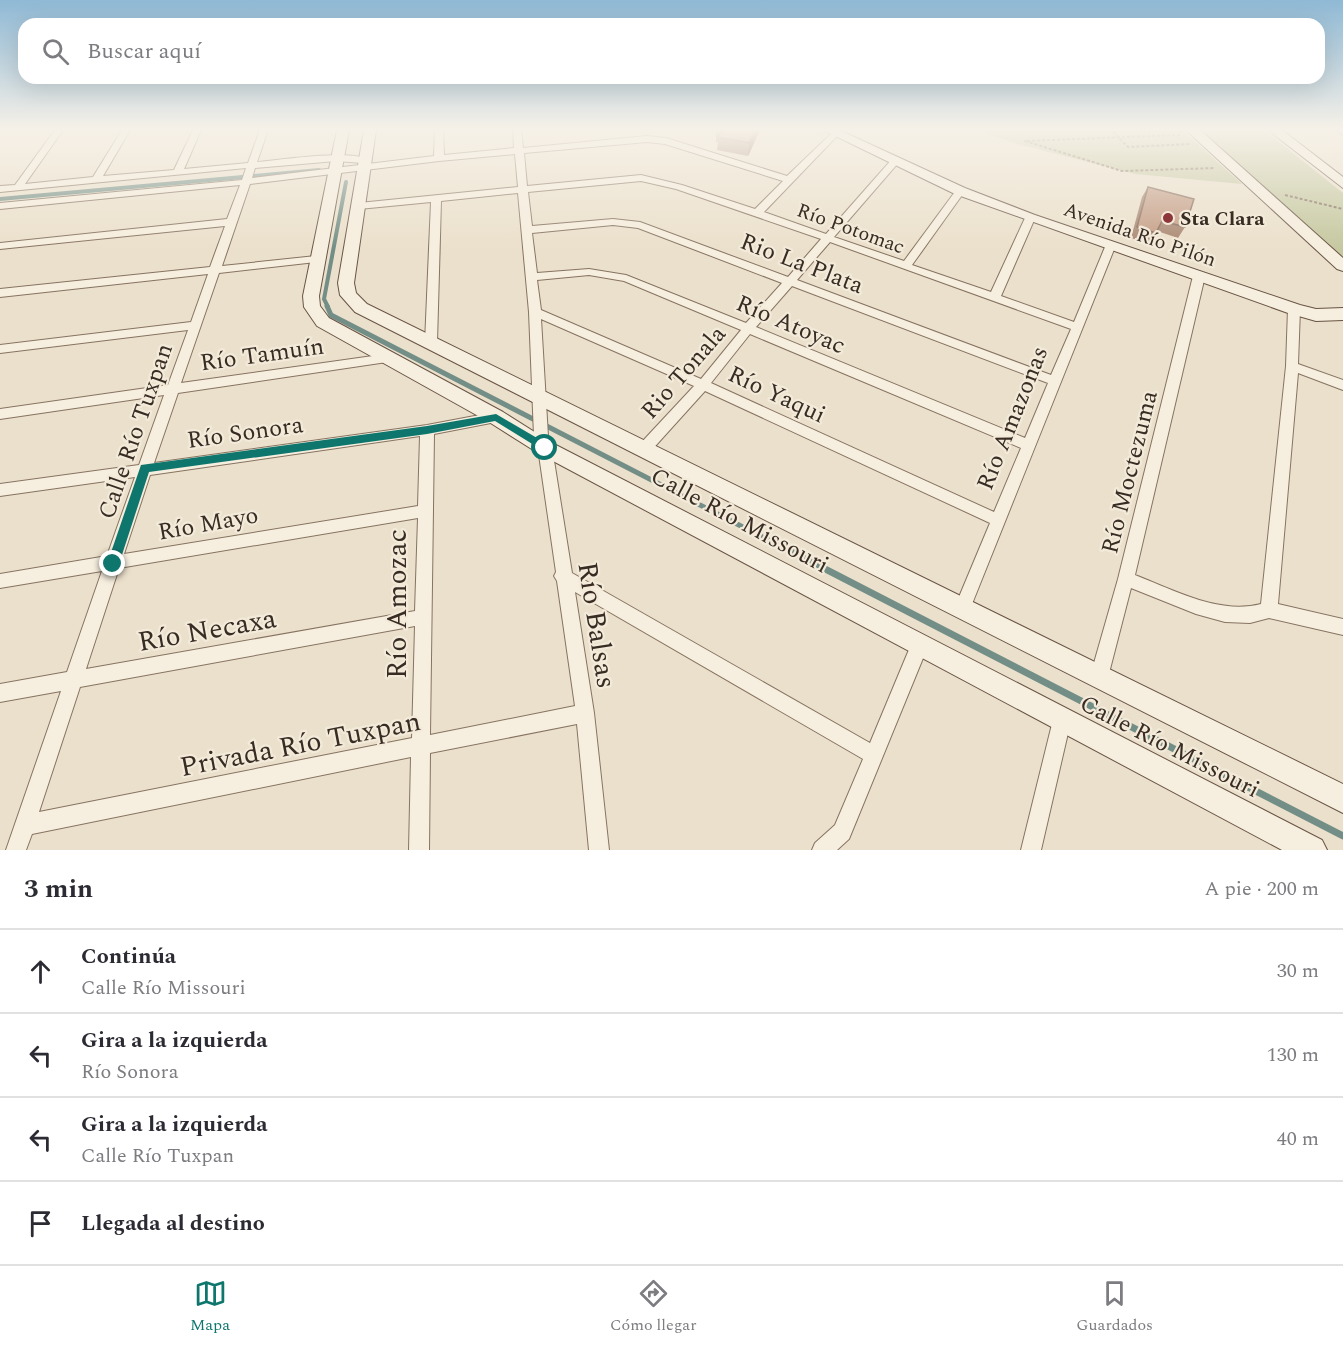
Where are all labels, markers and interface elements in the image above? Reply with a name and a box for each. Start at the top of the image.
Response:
search box [18,18,1325,84]
icon: search [39,35,72,68]
text: Buscar aquí [87,35,201,68]
street label: Avenida Río Pilón [1059,195,1220,275]
street label: Río Potomac [793,196,909,262]
place label: Sta Clara [1180,204,1265,234]
marker: Sta Clara [1161,211,1175,225]
street label: Rio La Plata [735,224,869,304]
street label: Río Atoyac [730,286,851,364]
street label: Rio Tonala [633,317,735,428]
street label: Río Tamuín [198,328,327,382]
street label: Calle Río Tuxpan [89,339,183,524]
street label: Río Amazonas [968,341,1058,496]
street label: Río Yaqui [722,357,831,433]
street label: Río Moctezuma [1092,386,1168,558]
street label: Río Sonora [185,407,306,459]
route start [531,434,557,460]
street label: Calle Río Missouri [644,459,835,583]
street label: Río Mayo [155,497,261,551]
street label: Río Amozac [376,529,419,679]
route end [99,550,125,576]
street label: Río Balsas [565,559,628,692]
street label: Río Necaxa [135,597,280,664]
street label: Calle Río Missouri [1073,686,1266,808]
street label: Privada Río Tuxpan [176,700,424,789]
text: 3 min [24,869,93,909]
text: A pie · 200 m [1205,874,1319,904]
text: Continúa [81,940,176,973]
icon: ahead [24,955,57,988]
text: 30 m [1277,956,1319,986]
text: Calle Río Missouri [81,973,246,1003]
text: Gira a la izquierda [81,1024,268,1057]
icon: left [24,1039,57,1072]
text: 130 m [1267,1040,1319,1070]
text: Río Sonora [81,1057,178,1087]
text: Gira a la izquierda [81,1108,268,1141]
icon: left [24,1123,57,1156]
text: 40 m [1277,1124,1319,1154]
text: Calle Río Tuxpan [81,1141,234,1171]
icon: arrive [24,1207,57,1240]
text: Llegada al destino [81,1207,265,1240]
tab: Mapa [190,1277,230,1337]
tab: Cómo llegar [610,1277,696,1337]
tab: Guardados [1076,1277,1153,1337]

